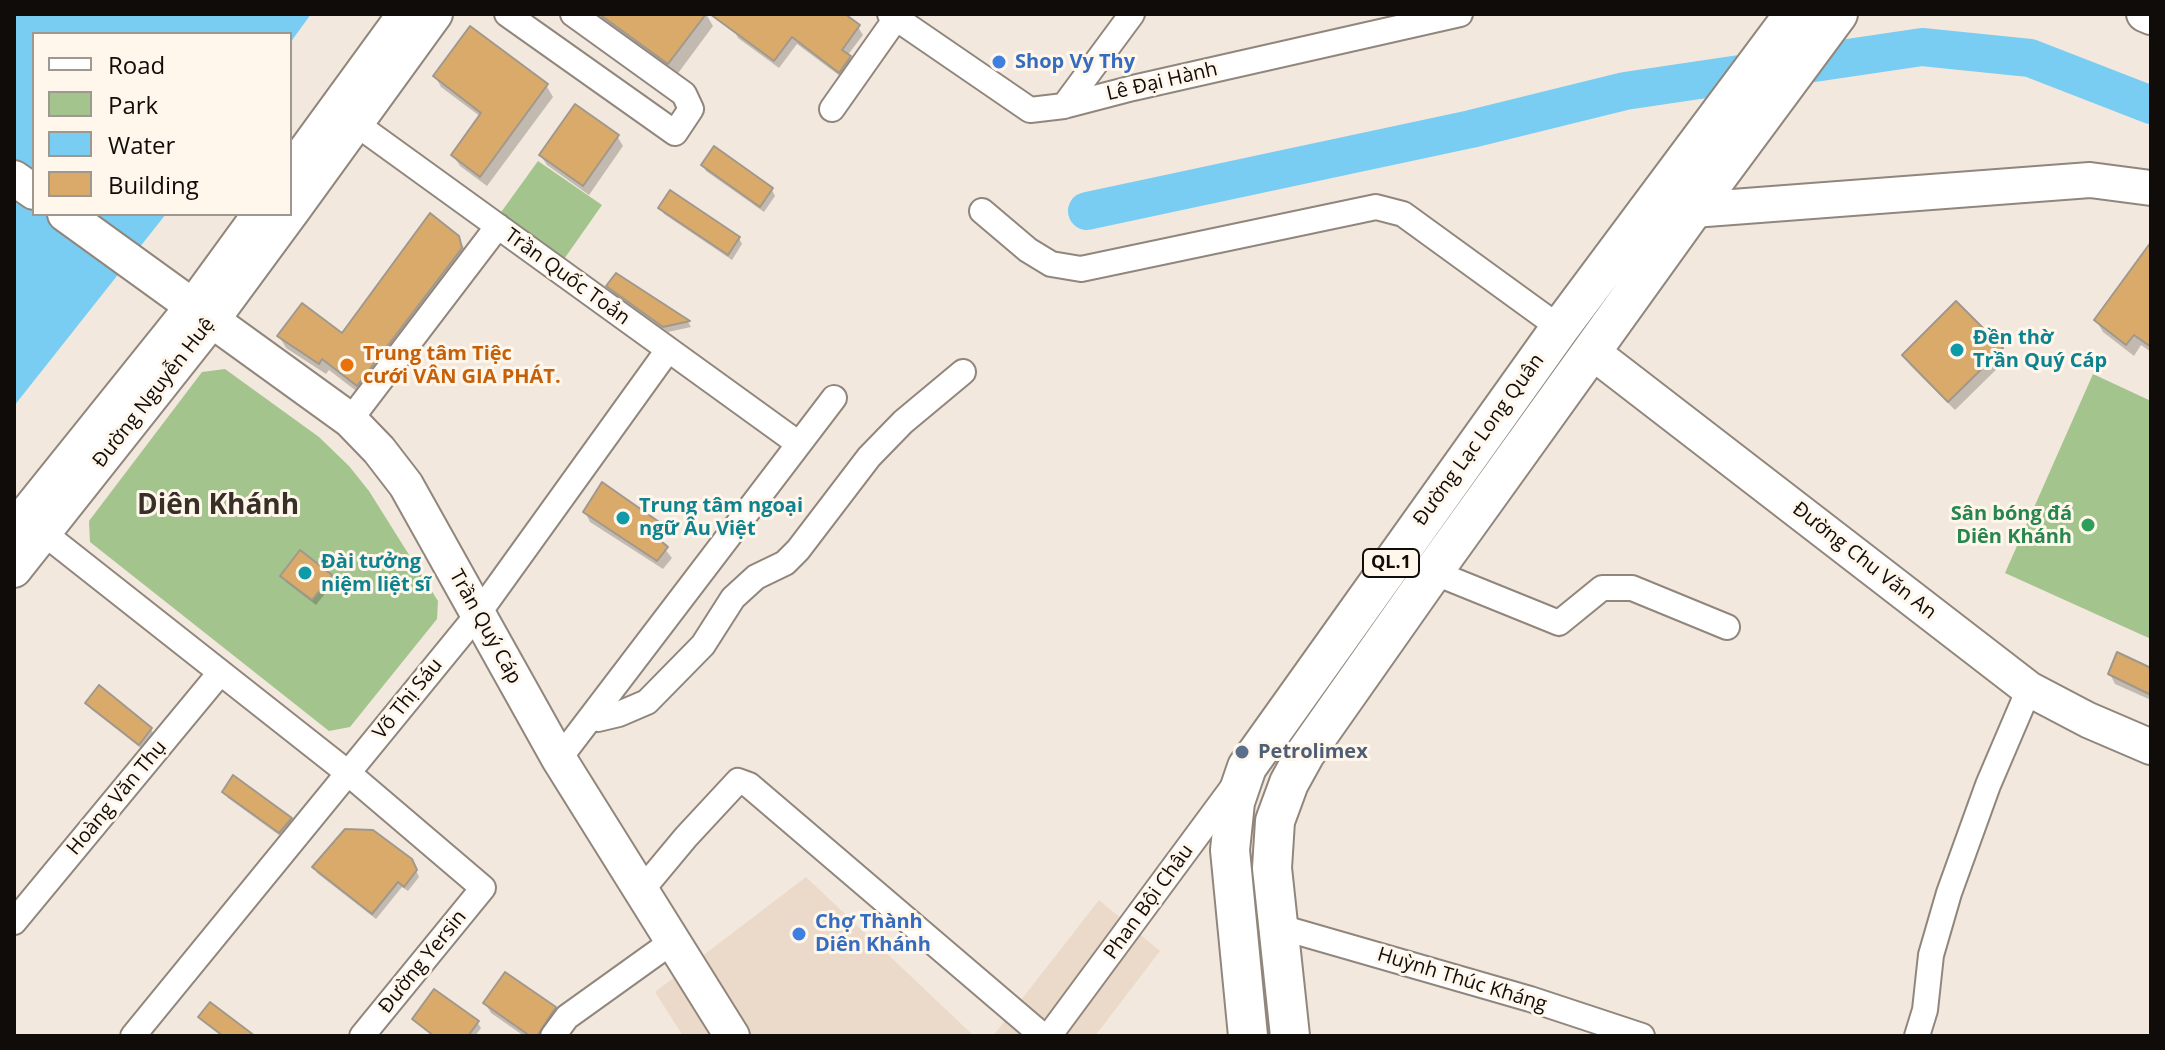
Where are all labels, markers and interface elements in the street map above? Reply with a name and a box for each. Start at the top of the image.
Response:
legend [32,32,292,216]
text: Road [108,48,165,81]
place label: Shop Vy Thy [1015,50,1135,74]
marker: Shop Vy Thy [990,53,1008,71]
street label: Lê Đại Hành [1104,58,1220,106]
text: Park [108,88,158,121]
text: Water [108,128,175,161]
text: Building [108,168,199,201]
street label: Trần Quốc Toản [500,224,634,330]
street label: Đường Nguyễn Huệ [88,313,220,473]
place label: Đền thờ Trần Quý Cáp [1973,326,2107,373]
marker: Đền thờ Trần Quý Cáp [1948,341,1966,359]
place label: Trung tâm Tiệc cưới VÂN GIA PHÁT. [363,342,561,389]
street label: Đường Lạc Long Quân [1409,349,1549,531]
marker: Trung tâm Tiệc cưới VÂN GIA PHÁT. [338,356,356,374]
district label: Diên Khánh [137,489,299,523]
place label: Trung tâm ngoại ngữ Âu Việt [639,494,803,541]
street label: Đường Chu Văn An [1787,497,1941,625]
place label: Sân bóng đá Diên Khánh [1951,502,2072,549]
marker: Trung tâm ngoại ngữ Âu Việt [614,509,632,527]
marker: Sân bóng đá Diên Khánh [2079,516,2097,534]
road number: QL.1 [1363,549,1419,577]
place label: Đài tưởng niệm liệt sĩ [321,550,431,597]
marker: Đài tưởng niệm liệt sĩ [296,564,314,582]
street label: Trần Quý Cáp [444,566,526,688]
street label: Võ Thị Sáu [368,654,448,744]
street label: Hoàng Văn Thụ [62,736,172,860]
place label: Petrolimex [1258,740,1368,764]
marker: Petrolimex [1233,743,1251,761]
street label: Phan Bội Châu [1099,840,1199,964]
street label: Đường Yersin [374,906,472,1018]
place label: Chợ Thành Diên Khánh [815,910,931,957]
marker: Chợ Thành Diên Khánh [790,925,808,943]
street label: Huỳnh Thúc Kháng [1374,943,1550,1017]

